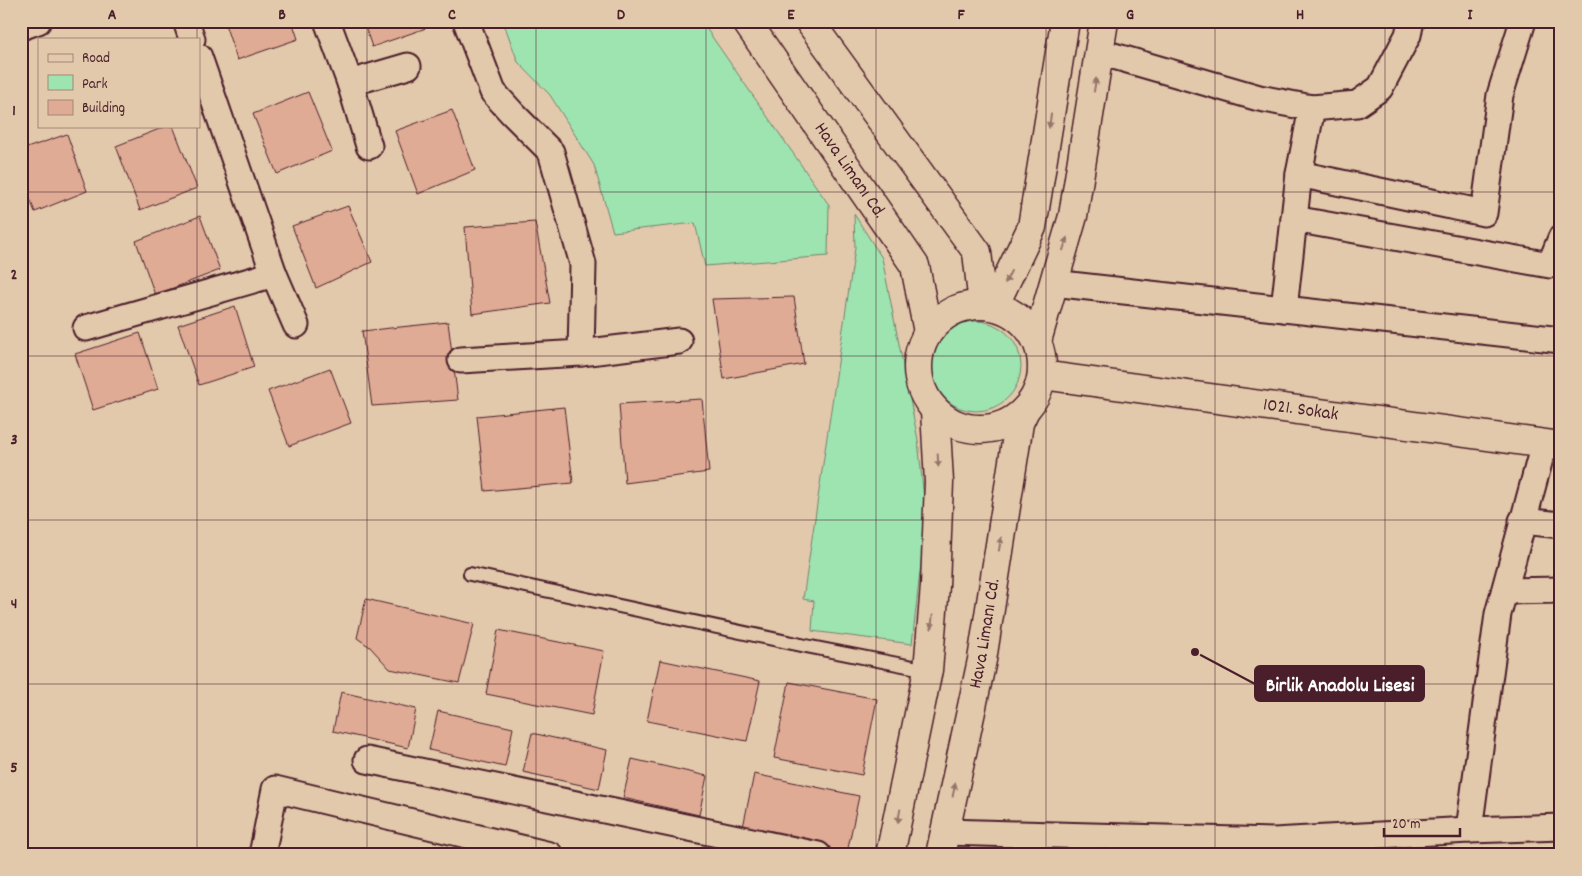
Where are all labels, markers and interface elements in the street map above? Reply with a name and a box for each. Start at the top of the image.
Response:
text: A [108,4,117,27]
text: B [278,4,286,27]
text: C [448,4,456,27]
text: D [617,4,626,27]
text: E [787,4,795,27]
text: F [957,4,965,27]
text: G [1126,4,1134,27]
text: H [1296,4,1304,27]
text: I [1468,4,1474,27]
legend [38,38,200,128]
text: Road [82,48,110,70]
text: Park [82,74,108,96]
one-way arrow [1091,76,1099,92]
text: Building [82,98,125,120]
text: 1 [12,100,16,123]
one-way arrow [1045,114,1053,130]
street label: Hava Limanı Cd. [807,117,892,224]
one-way arrow [1061,237,1069,252]
text: 2 [11,264,18,287]
one-way arrow [1004,270,1012,284]
street label: 1021. Sokak [1261,392,1340,429]
text: 3 [10,429,18,452]
one-way arrow [934,452,942,468]
one-way arrow [997,536,1005,552]
street label: Hava Limanı Cd. [963,577,1008,691]
text: 4 [11,593,17,616]
one-way arrow [928,614,936,630]
callout: Birlik Anadolu Lisesi [1255,666,1424,701]
text: Birlik Anadolu Lisesi [1266,673,1415,701]
text: 5 [10,757,18,780]
one-way arrow [950,782,958,798]
scale bar [1384,806,1461,838]
one-way arrow [894,809,902,825]
text: 20 m [1392,814,1420,836]

